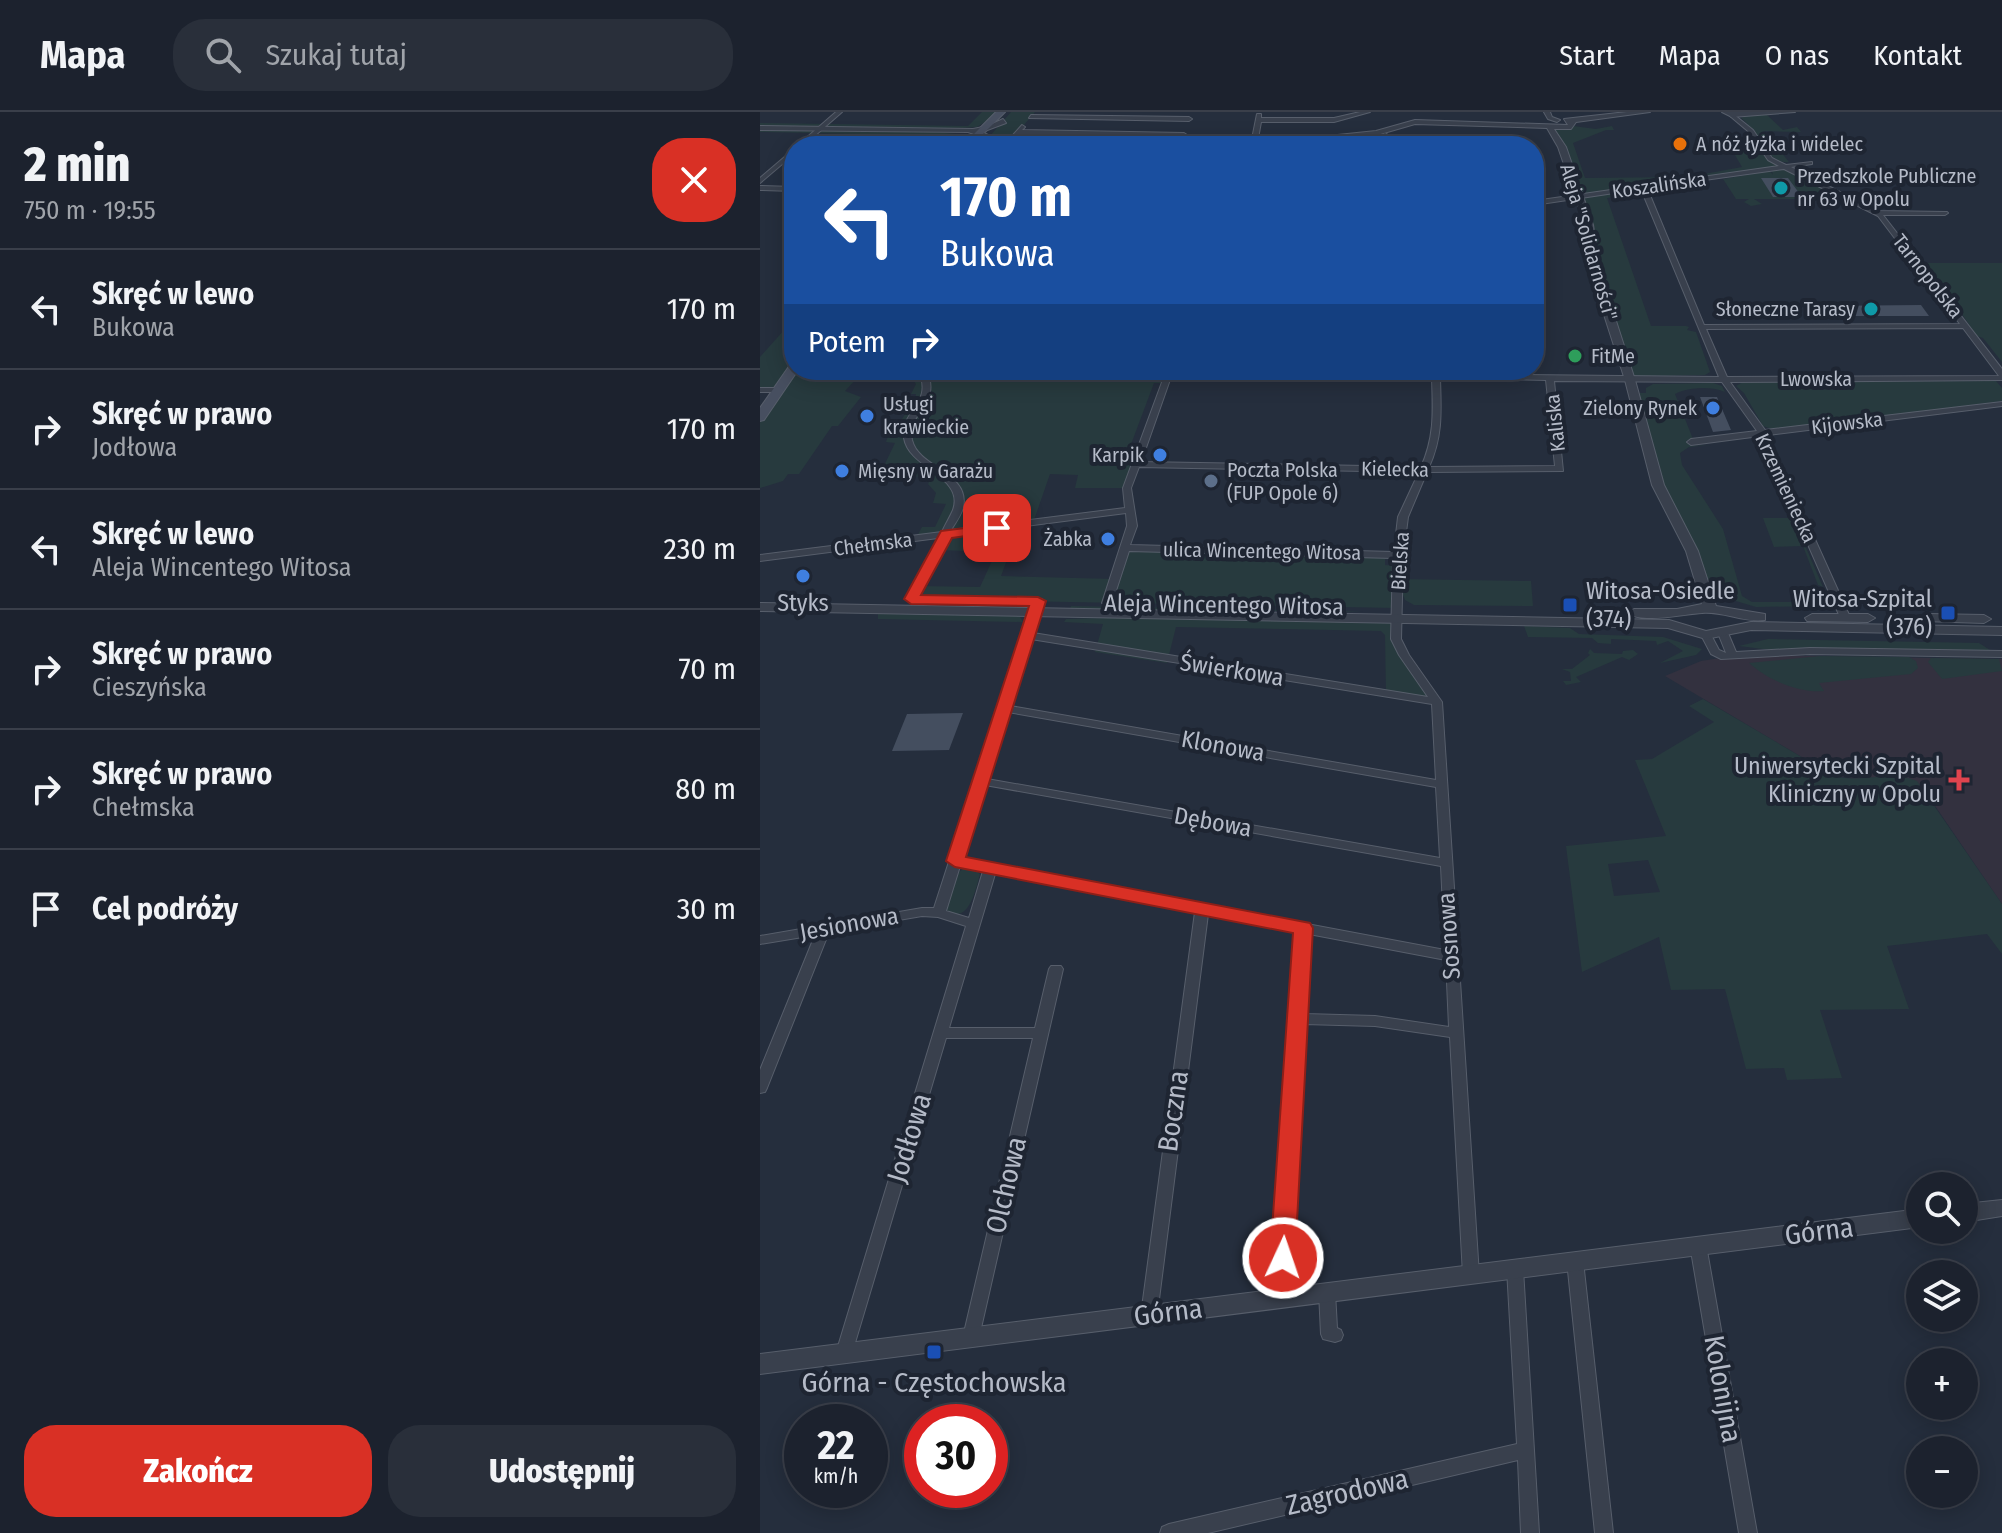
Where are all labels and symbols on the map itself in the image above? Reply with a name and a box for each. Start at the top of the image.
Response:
place label: A nóż łyżka i widelec [1696,132,1863,156]
marker: A nóż łyżka i widelec [1671,135,1689,153]
street label: Aleja "Solidarności" [1555,161,1623,323]
place label: Przedszkole Publiczne nr 63 w Opolu [1797,164,1976,211]
street label: Koszalińska [1610,167,1708,203]
marker: Przedszkole Publiczne nr 63 w Opolu [1772,179,1790,197]
street label: Tarnopolska [1888,229,1968,323]
place label: Słoneczne Tarasy [1716,297,1855,321]
marker: Słoneczne Tarasy [1862,300,1880,318]
place label: FitMe [1591,344,1635,368]
marker: FitMe [1566,347,1584,365]
street label: Lwowska [1780,367,1852,391]
place label: Usługi krawieckie [883,392,969,439]
street label: Kaliska [1540,393,1570,453]
place label: Zielony Rynek [1583,396,1698,420]
marker: Zielony Rynek [1704,399,1722,417]
marker: Usługi krawieckie [858,407,876,425]
street label: Kijowska [1810,407,1884,439]
street label: Krzemieniecka [1750,429,1822,547]
place label: Karpik [1092,443,1145,467]
marker: Karpik [1151,446,1169,464]
street label: Kielecka [1361,456,1429,482]
place label: Poczta Polska (FUP Opole 6) [1227,458,1338,505]
place label: Mięsny w Garażu [858,459,993,483]
marker: Mięsny w Garażu [833,462,851,480]
marker: Poczta Polska (FUP Opole 6) [1202,472,1220,490]
pin [963,494,1031,562]
street label: Chełmska [832,527,914,561]
place label: Żabka [1044,527,1092,551]
marker: Żabka [1099,530,1117,548]
street label: Bielska [1386,531,1414,591]
street label: ulica Wincentego Witosa [1163,537,1361,565]
marker: Styks [794,567,812,585]
place label: Witosa-Osiedle (374) [1586,577,1735,633]
place label: Witosa-Szpital (376) [1793,585,1932,641]
place label: Styks [777,589,829,617]
street label: Aleja Wincentego Witosa [1104,589,1344,621]
marker: Witosa-Osiedle (374) [1561,596,1579,614]
marker: Witosa-Szpital (376) [1939,604,1957,622]
street label: Świerkowa [1178,647,1286,692]
street label: Klonowa [1179,725,1267,767]
place label: Uniwersytecki Szpital Kliniczny w Opolu [1734,752,1941,808]
marker: Uniwersytecki Szpital Kliniczny w Opolu [1948,769,1970,791]
street label: Dębowa [1172,801,1254,843]
street label: Sosnowa [1432,892,1466,980]
street label: Jesionowa [797,902,901,946]
street label: Boczna [1151,1068,1195,1154]
street label: Jodłowa [880,1089,938,1187]
street label: Olchowa [979,1134,1033,1236]
street label: Górna [1783,1210,1855,1252]
position arrow [1241,1216,1325,1300]
street label: Górna [1132,1291,1204,1333]
street label: Kolonijna [1697,1333,1749,1445]
marker: Górna - Częstochowska [925,1343,943,1361]
place label: Górna - Częstochowska [802,1366,1066,1399]
speed limit sign: 30 [904,1404,1008,1508]
street label: Zagrodowa [1283,1462,1411,1522]

